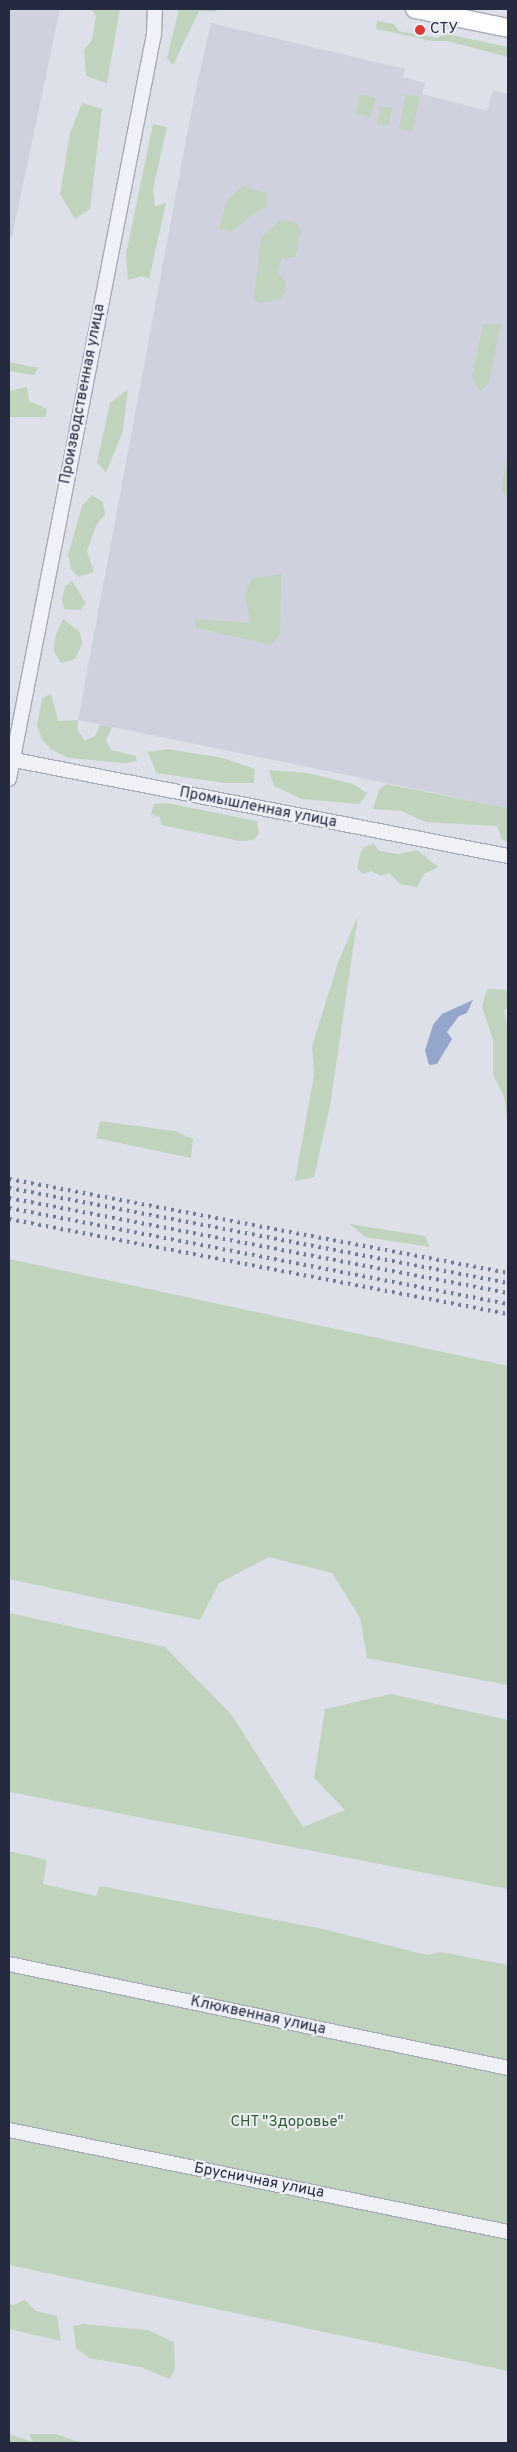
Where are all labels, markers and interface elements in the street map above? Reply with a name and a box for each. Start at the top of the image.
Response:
place label: СТУ [430,21,458,39]
marker: СТУ [414,24,426,36]
street label: Производственная улица [57,302,109,486]
street label: Промышленная улица [178,784,338,832]
street label: Клюквенная улица [189,1993,327,2039]
park label: СНТ "Здоровье" [230,2114,344,2132]
street label: Брусничная улица [192,2160,326,2202]

